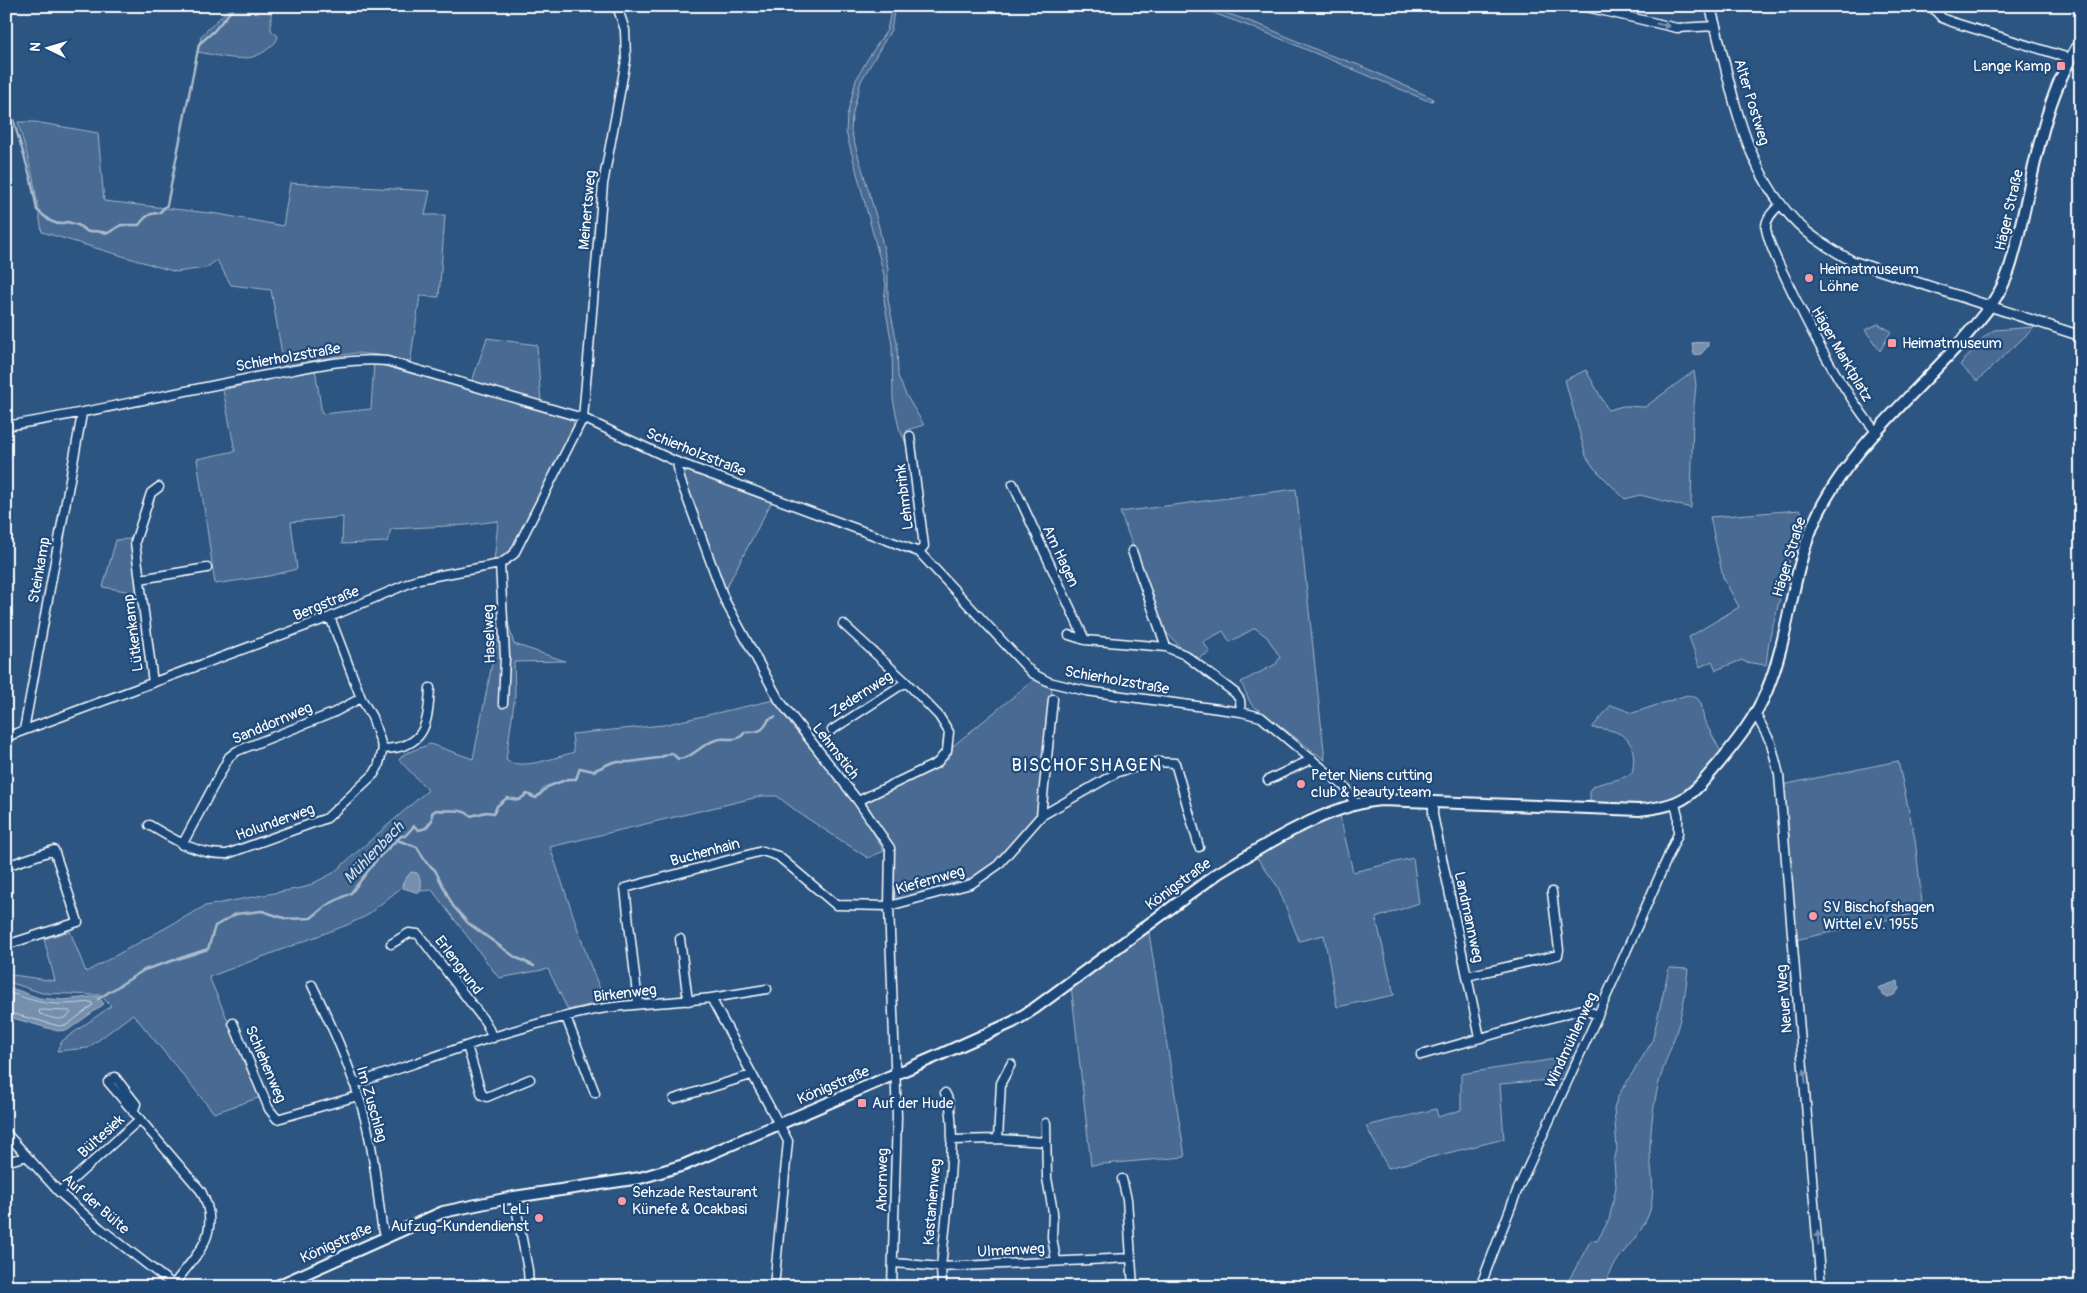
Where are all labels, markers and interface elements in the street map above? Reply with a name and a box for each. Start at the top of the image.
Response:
one-way arrow [1656,21,1671,29]
north arrow [22,22,72,72]
text: N [27,41,44,52]
street label: Alter Postweg [1729,57,1774,148]
place label: Lange Kamp [1973,57,2051,76]
marker: Lange Kamp [2055,60,2067,72]
street label: Häger Straße [1991,167,2028,253]
street label: Meinertsweg [575,169,600,251]
place label: Heimatmuseum Löhne [1819,260,1919,296]
marker: Heimatmuseum Löhne [1803,272,1815,284]
street label: Häger Marktplatz [1807,303,1877,405]
place label: Heimatmuseum [1902,334,2002,353]
marker: Heimatmuseum [1886,337,1898,349]
street label: Schierholzstraße [234,339,343,376]
street label: Schierholzstraße [643,424,749,481]
street label: Lehmbrink [891,462,918,531]
street label: Häger Straße [1768,514,1811,600]
street label: Am Hagen [1038,522,1083,590]
street label: Steinkamp [24,536,55,605]
street label: Bergstraße [290,581,362,625]
street label: Lütkenkamp [119,593,148,673]
street label: Haselweg [479,604,500,664]
street label: Schierholzstraße [1063,662,1171,699]
street label: Zedernweg [826,667,896,722]
street label: Sanddornweg [229,698,315,749]
street label: Lehmstich [808,719,863,783]
district label: BISCHOFSHAGEN [1012,754,1162,777]
place label: Peter Niens cutting club & beauty team [1311,766,1433,802]
marker: Peter Niens cutting club & beauty team [1295,778,1307,790]
street label: Holunderweg [233,799,317,846]
water label: Mühlenbach [339,816,409,888]
street label: Buchenhain [668,834,742,871]
street label: Königstraße [1142,854,1215,915]
street label: Kiefernweg [894,862,967,899]
street label: Landmannweg [1450,870,1487,964]
place label: SV Bischofshagen Wittel e.V. 1955 [1823,898,1935,934]
marker: SV Bischofshagen Wittel e.V. 1955 [1807,910,1819,922]
street label: Erlengrund [430,932,487,998]
street label: Neuer Weg [1772,964,1797,1034]
street label: Birkenweg [592,980,658,1007]
street label: Windmühlenweg [1541,989,1602,1091]
street label: Schlehenweg [241,1023,290,1106]
street label: Königstraße [794,1062,873,1109]
street label: Im Zuschlag [352,1064,391,1144]
one-way arrow [1801,1068,1809,1084]
place label: Auf der Hude [872,1094,954,1113]
marker: Auf der Hude [856,1097,868,1109]
street label: Bültesiek [74,1110,129,1162]
street label: Ahornweg [872,1148,893,1212]
street label: Kastanienweg [919,1158,946,1246]
street label: Auf der Bülte [58,1170,134,1239]
place label: Sehzade Restaurant Künefe & Ocakbasi [632,1183,758,1219]
marker: Sehzade Restaurant Künefe & Ocakbasi [616,1195,628,1207]
place label: LeLi Aufzug-Kundendienst [391,1200,530,1236]
marker: LeLi Aufzug-Kundendienst [533,1212,545,1224]
street label: Königstraße [297,1219,376,1268]
one-way arrow [1813,1230,1821,1246]
street label: Ulmenweg [977,1239,1045,1262]

